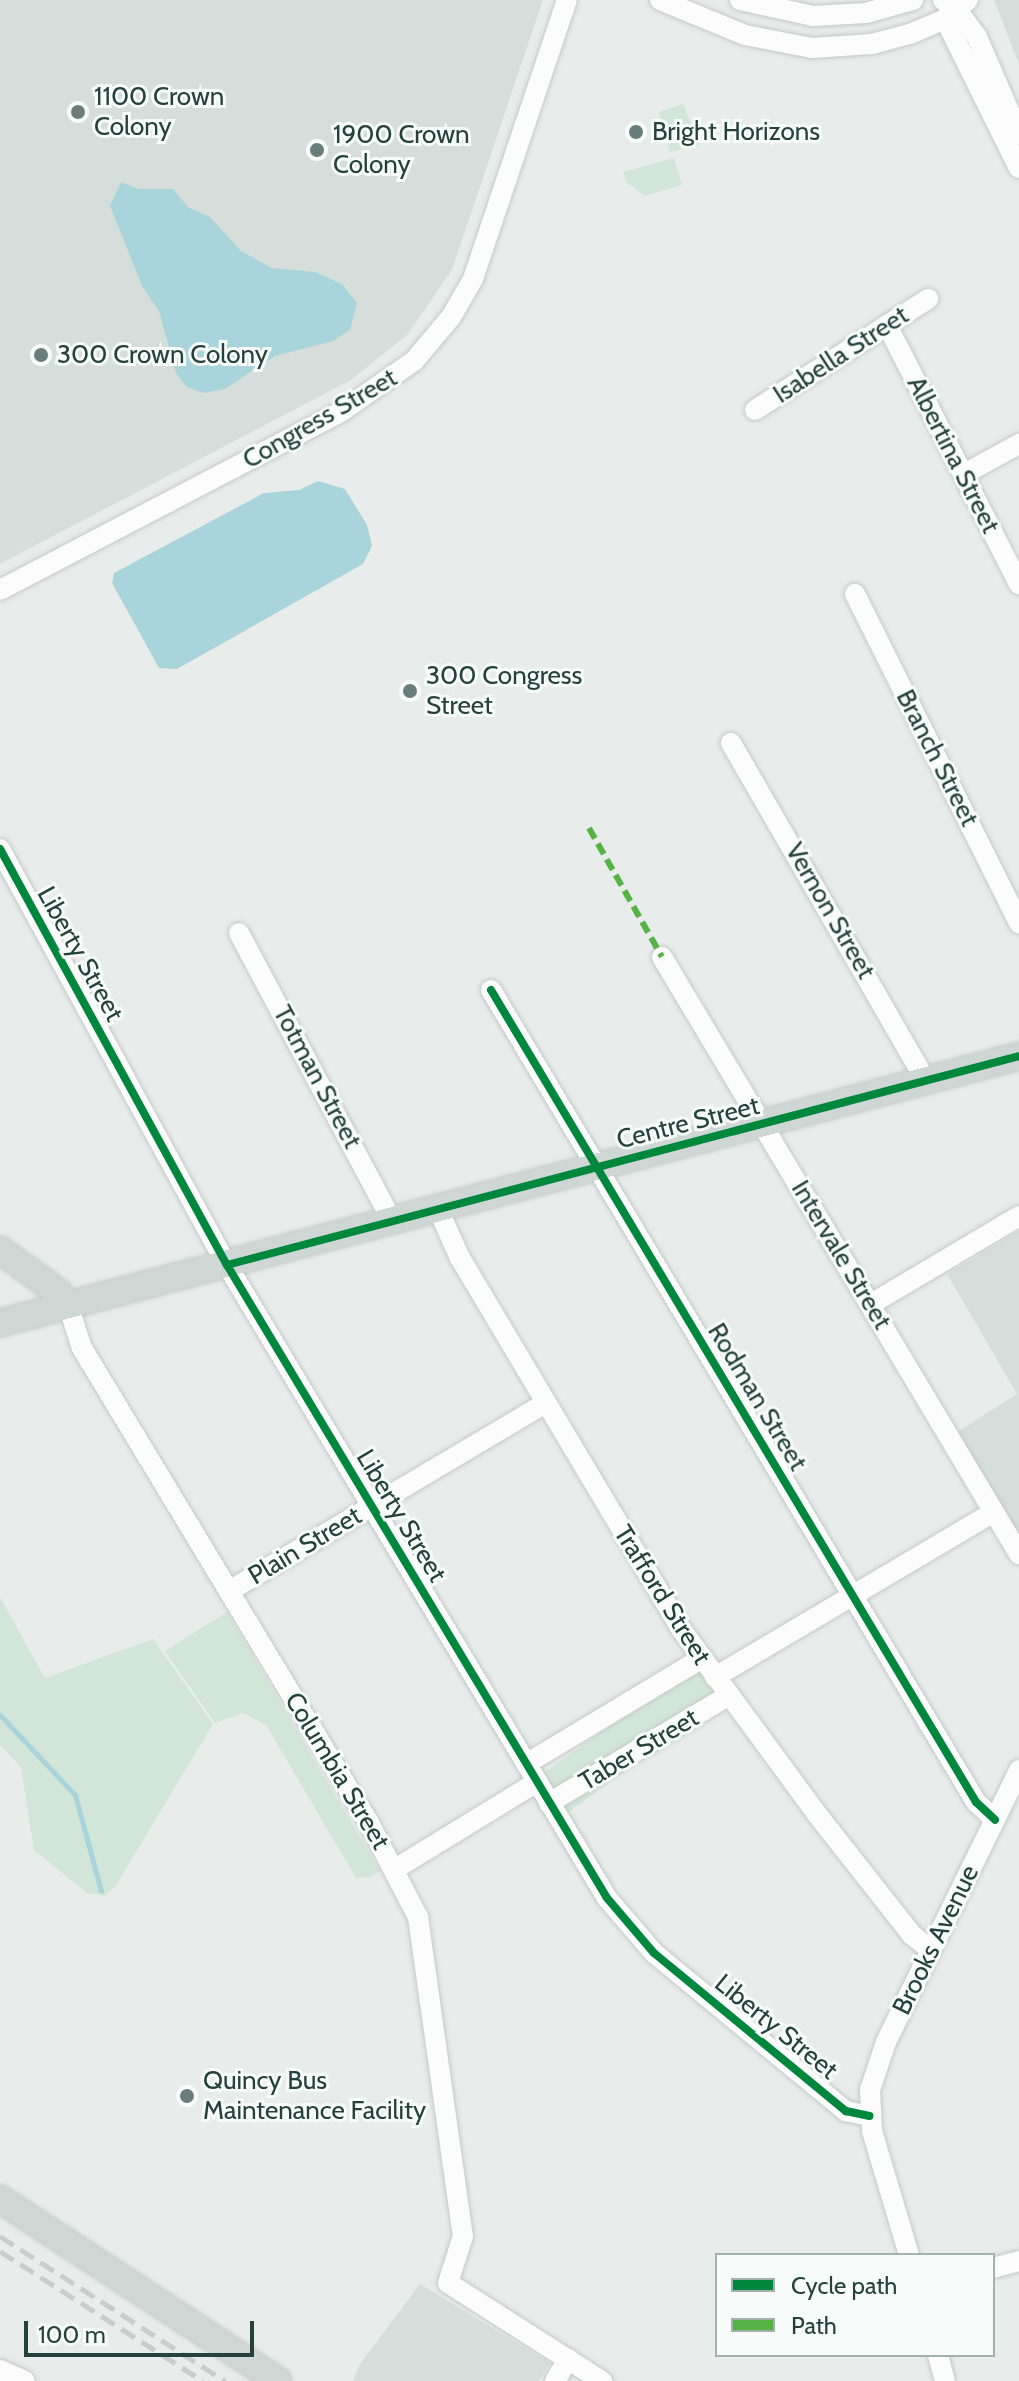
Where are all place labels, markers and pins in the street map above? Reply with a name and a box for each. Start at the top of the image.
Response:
place label: 1100 Crown Colony [94,81,224,142]
marker: 1100 Crown Colony [69,103,87,121]
place label: Bright Horizons [652,116,820,148]
place label: 1900 Crown Colony [333,119,470,180]
marker: Bright Horizons [627,123,645,141]
marker: 1900 Crown Colony [308,141,326,159]
place label: 300 Crown Colony [57,339,268,371]
marker: 300 Crown Colony [32,346,50,364]
place label: 300 Congress Street [426,660,582,722]
marker: 300 Congress Street [401,682,419,700]
place label: Quincy Bus Maintenance Facility [203,2065,426,2126]
marker: Quincy Bus Maintenance Facility [178,2087,196,2105]

